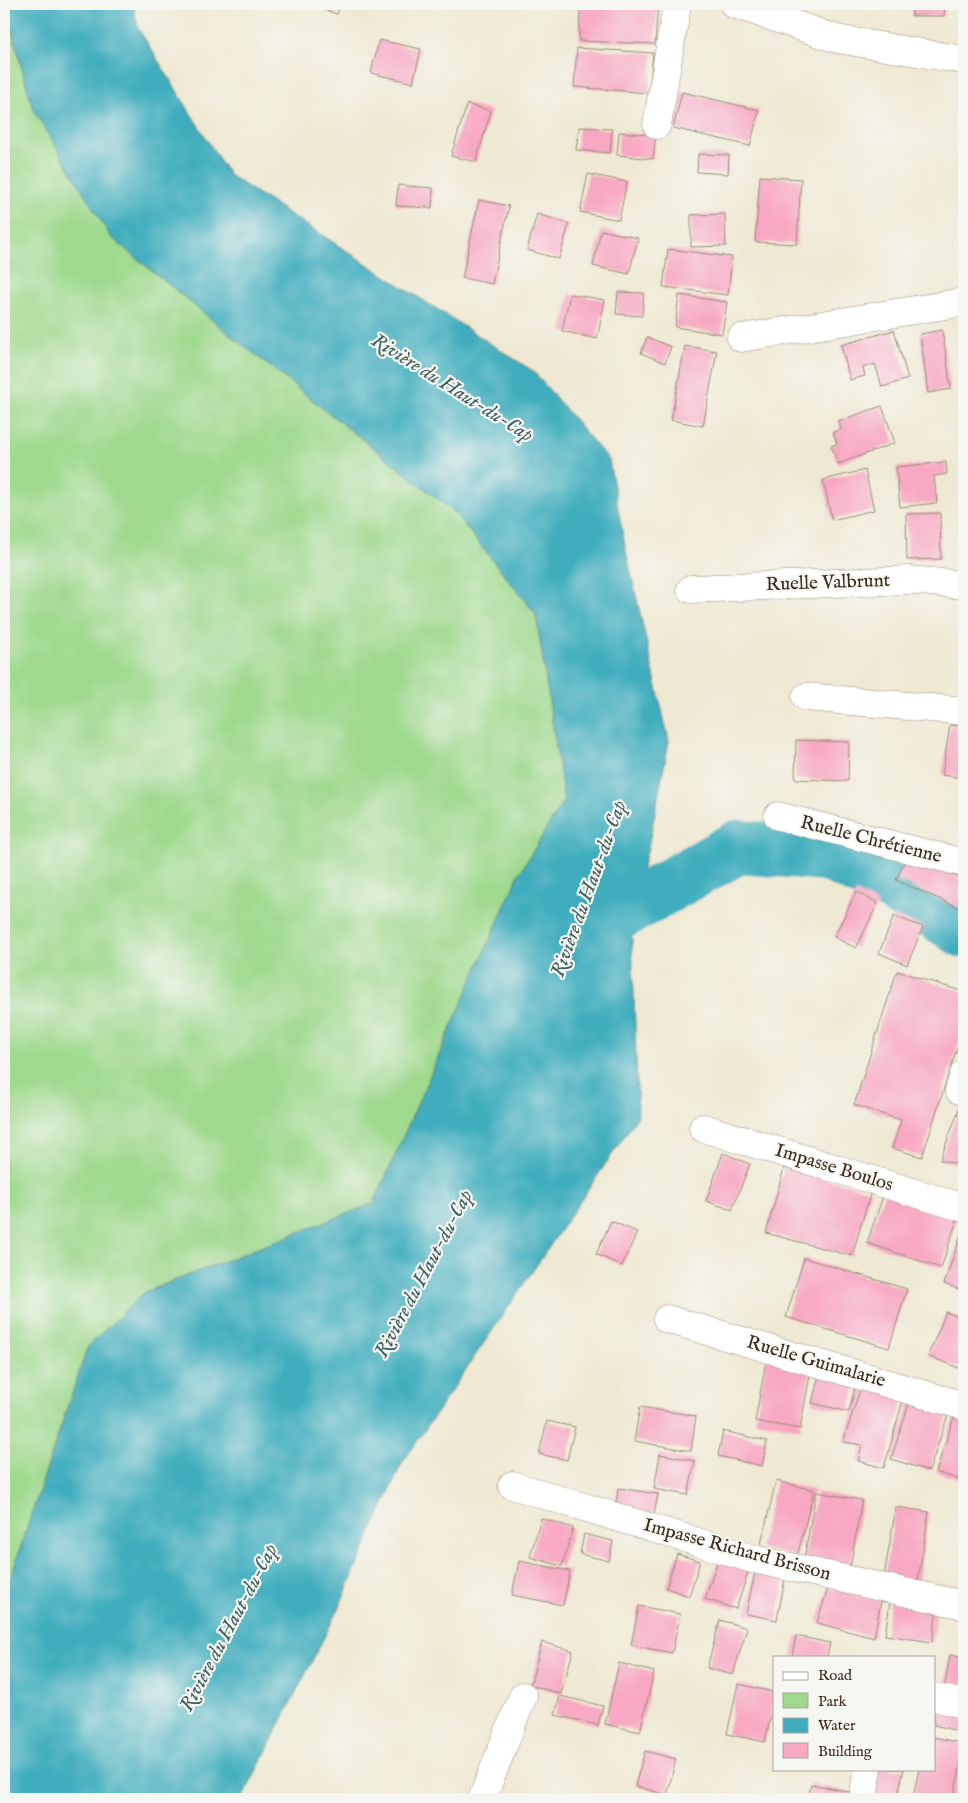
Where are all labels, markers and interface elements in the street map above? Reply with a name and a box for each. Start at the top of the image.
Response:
water label: Rivière du Haut-du-Cap [367,328,537,448]
street label: Ruelle Valbrunt [765,569,891,597]
water label: Rivière du Haut-du-Cap [545,797,633,981]
street label: Ruelle Chrétienne [798,811,944,869]
street label: Impasse Boulos [772,1139,896,1197]
water label: Rivière du Haut-du-Cap [369,1186,479,1362]
street label: Ruelle Guimalarie [744,1331,888,1393]
street label: Impasse Richard Brisson [641,1513,833,1587]
water label: Rivière du Haut-du-Cap [174,1540,284,1716]
legend [773,1656,936,1770]
text: Road [818,1666,853,1685]
text: Park [818,1692,848,1711]
text: Water [818,1716,856,1735]
text: Building [818,1742,873,1761]

